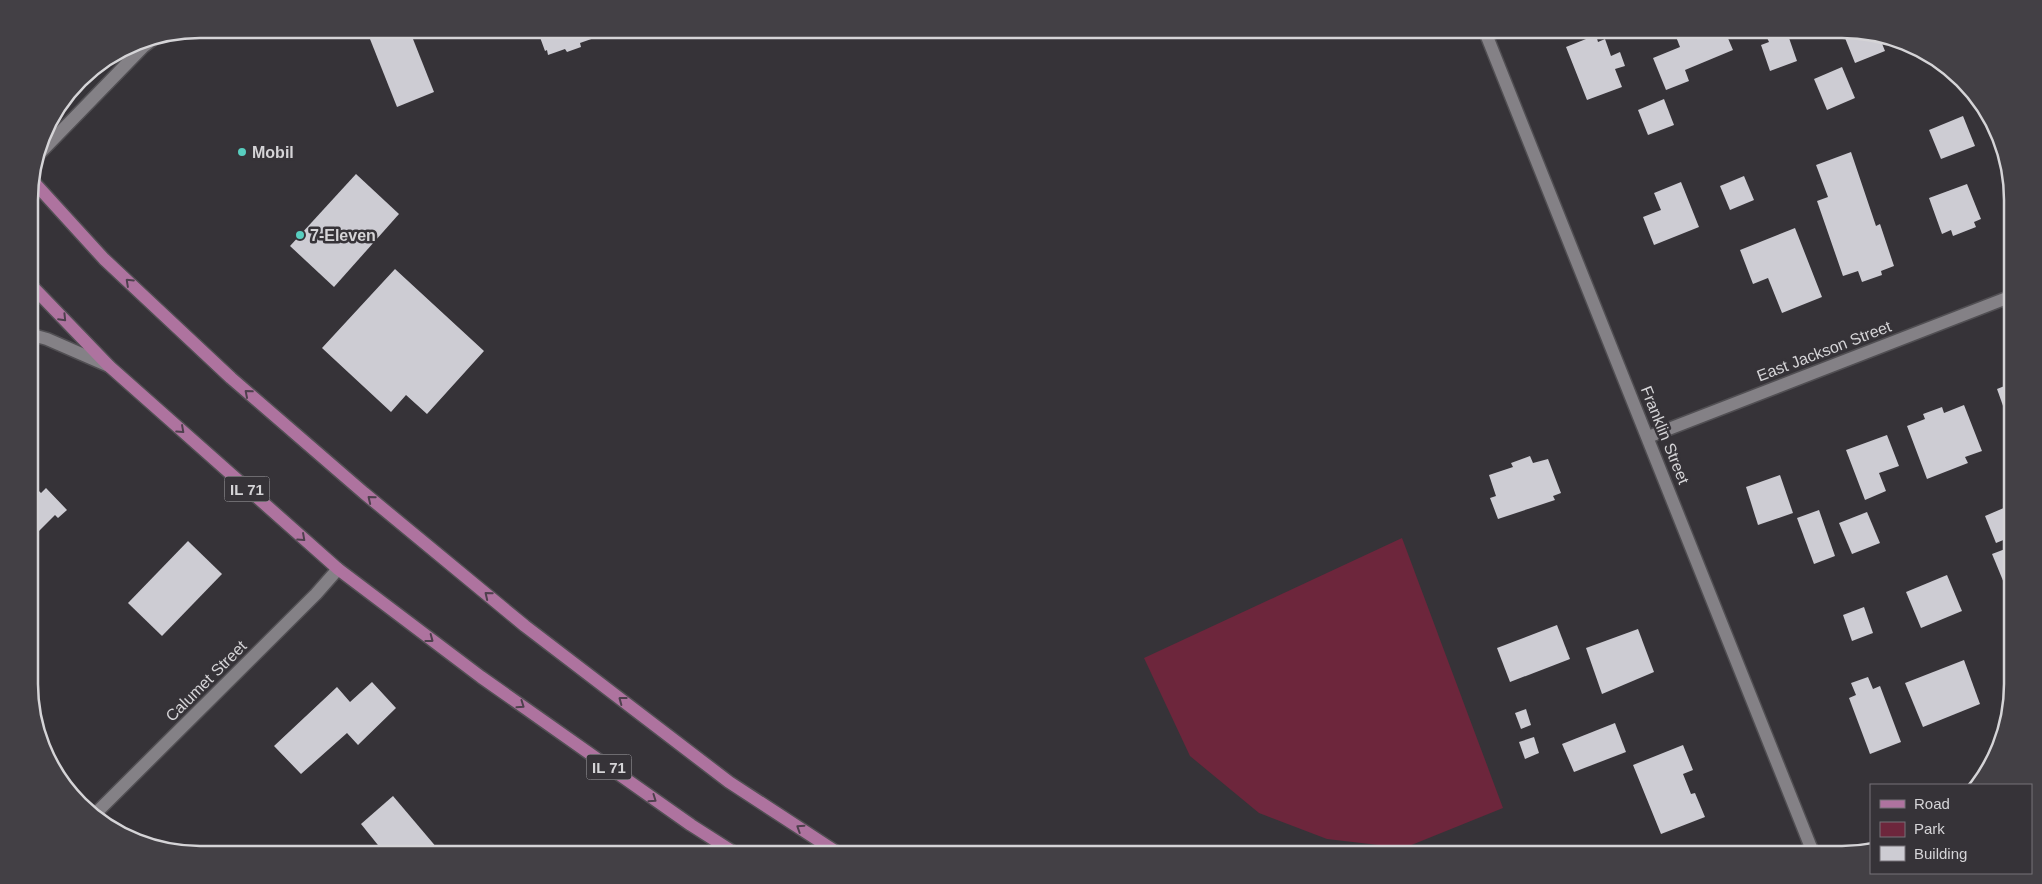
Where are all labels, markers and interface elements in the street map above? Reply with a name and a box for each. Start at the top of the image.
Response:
place label: Mobil [252,144,294,161]
marker: Mobil [236,146,248,158]
place label: 7-Eleven [310,227,376,244]
marker: 7-Eleven [294,229,306,241]
one-way arrow [125,279,134,288]
one-way arrow [57,313,66,322]
street label: East Jackson Street [1755,317,1894,384]
street label: Franklin Street [1638,384,1693,487]
one-way arrow [245,390,254,398]
one-way arrow [175,425,184,434]
road number: IL 71 [224,476,270,502]
one-way arrow [368,496,377,505]
one-way arrow [297,532,306,541]
one-way arrow [484,591,493,600]
one-way arrow [424,633,433,641]
street label: Calumet Street [162,637,250,725]
one-way arrow [618,697,628,706]
one-way arrow [515,699,524,708]
road number: IL 71 [586,754,632,780]
legend [1870,784,2032,874]
one-way arrow [647,793,657,802]
text: Road [1914,795,1950,812]
text: Park [1914,820,1945,837]
one-way arrow [796,825,805,835]
text: Building [1914,845,1967,862]

